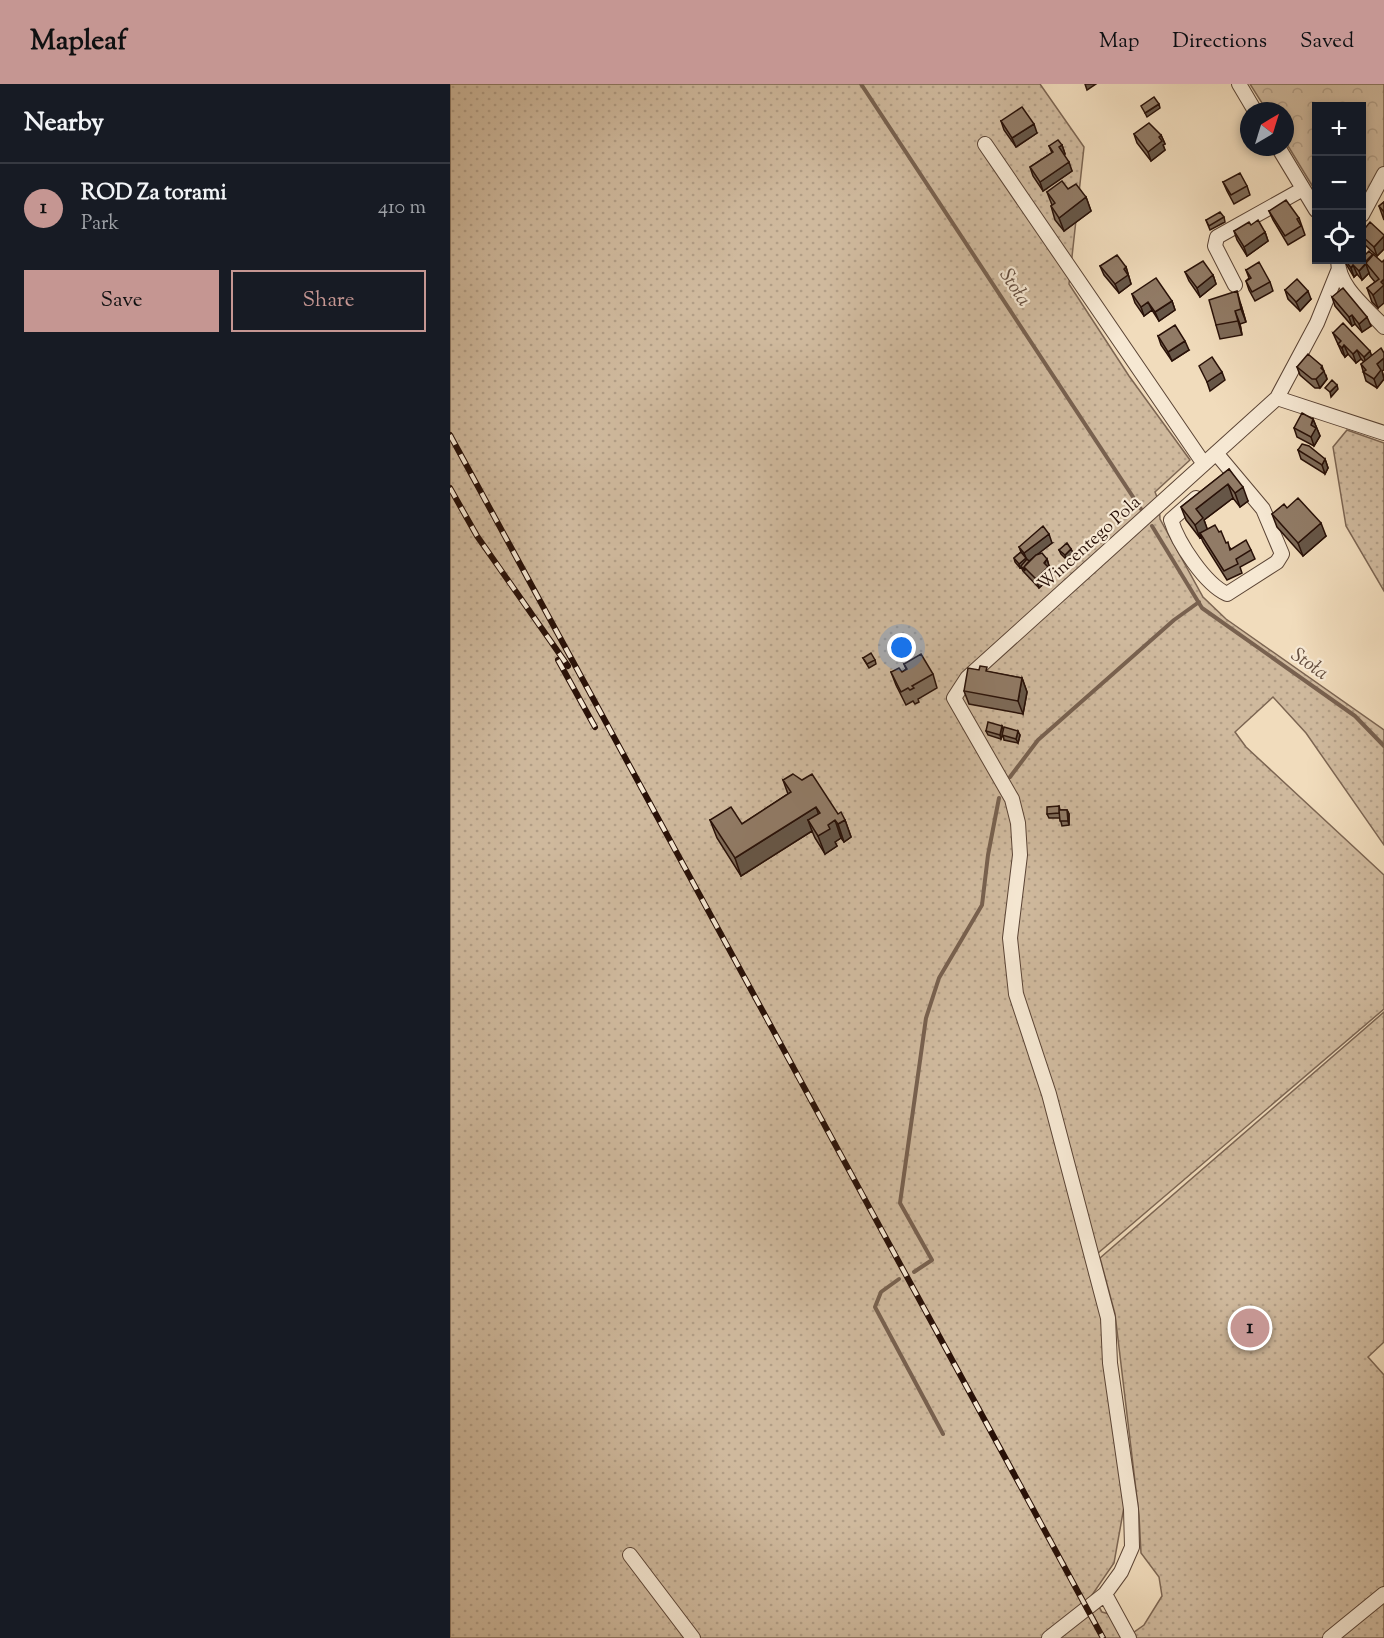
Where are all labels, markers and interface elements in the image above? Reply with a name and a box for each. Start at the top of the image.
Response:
text: Mapleaf [30,22,127,62]
text: Map [1099,27,1139,57]
text: Directions [1172,27,1267,57]
text: Saved [1300,27,1354,57]
north arrow [1240,102,1294,156]
map controls [1312,102,1366,264]
button: + [1312,102,1366,156]
text: Nearby [24,105,104,142]
button: − [1312,156,1366,210]
text: ROD Za torami [81,178,227,210]
text: 1 [40,194,47,223]
text: 410 m [378,194,426,223]
text: Park [81,210,119,239]
button: locate [1312,210,1366,264]
water label: Stoła [991,263,1037,313]
button: Save [24,270,219,332]
button: Share [231,270,426,332]
street label: Wincentego Pola [1033,491,1147,597]
your location [887,633,916,662]
water label: Stoła [1284,642,1334,688]
pin: 1 [1230,1306,1270,1350]

